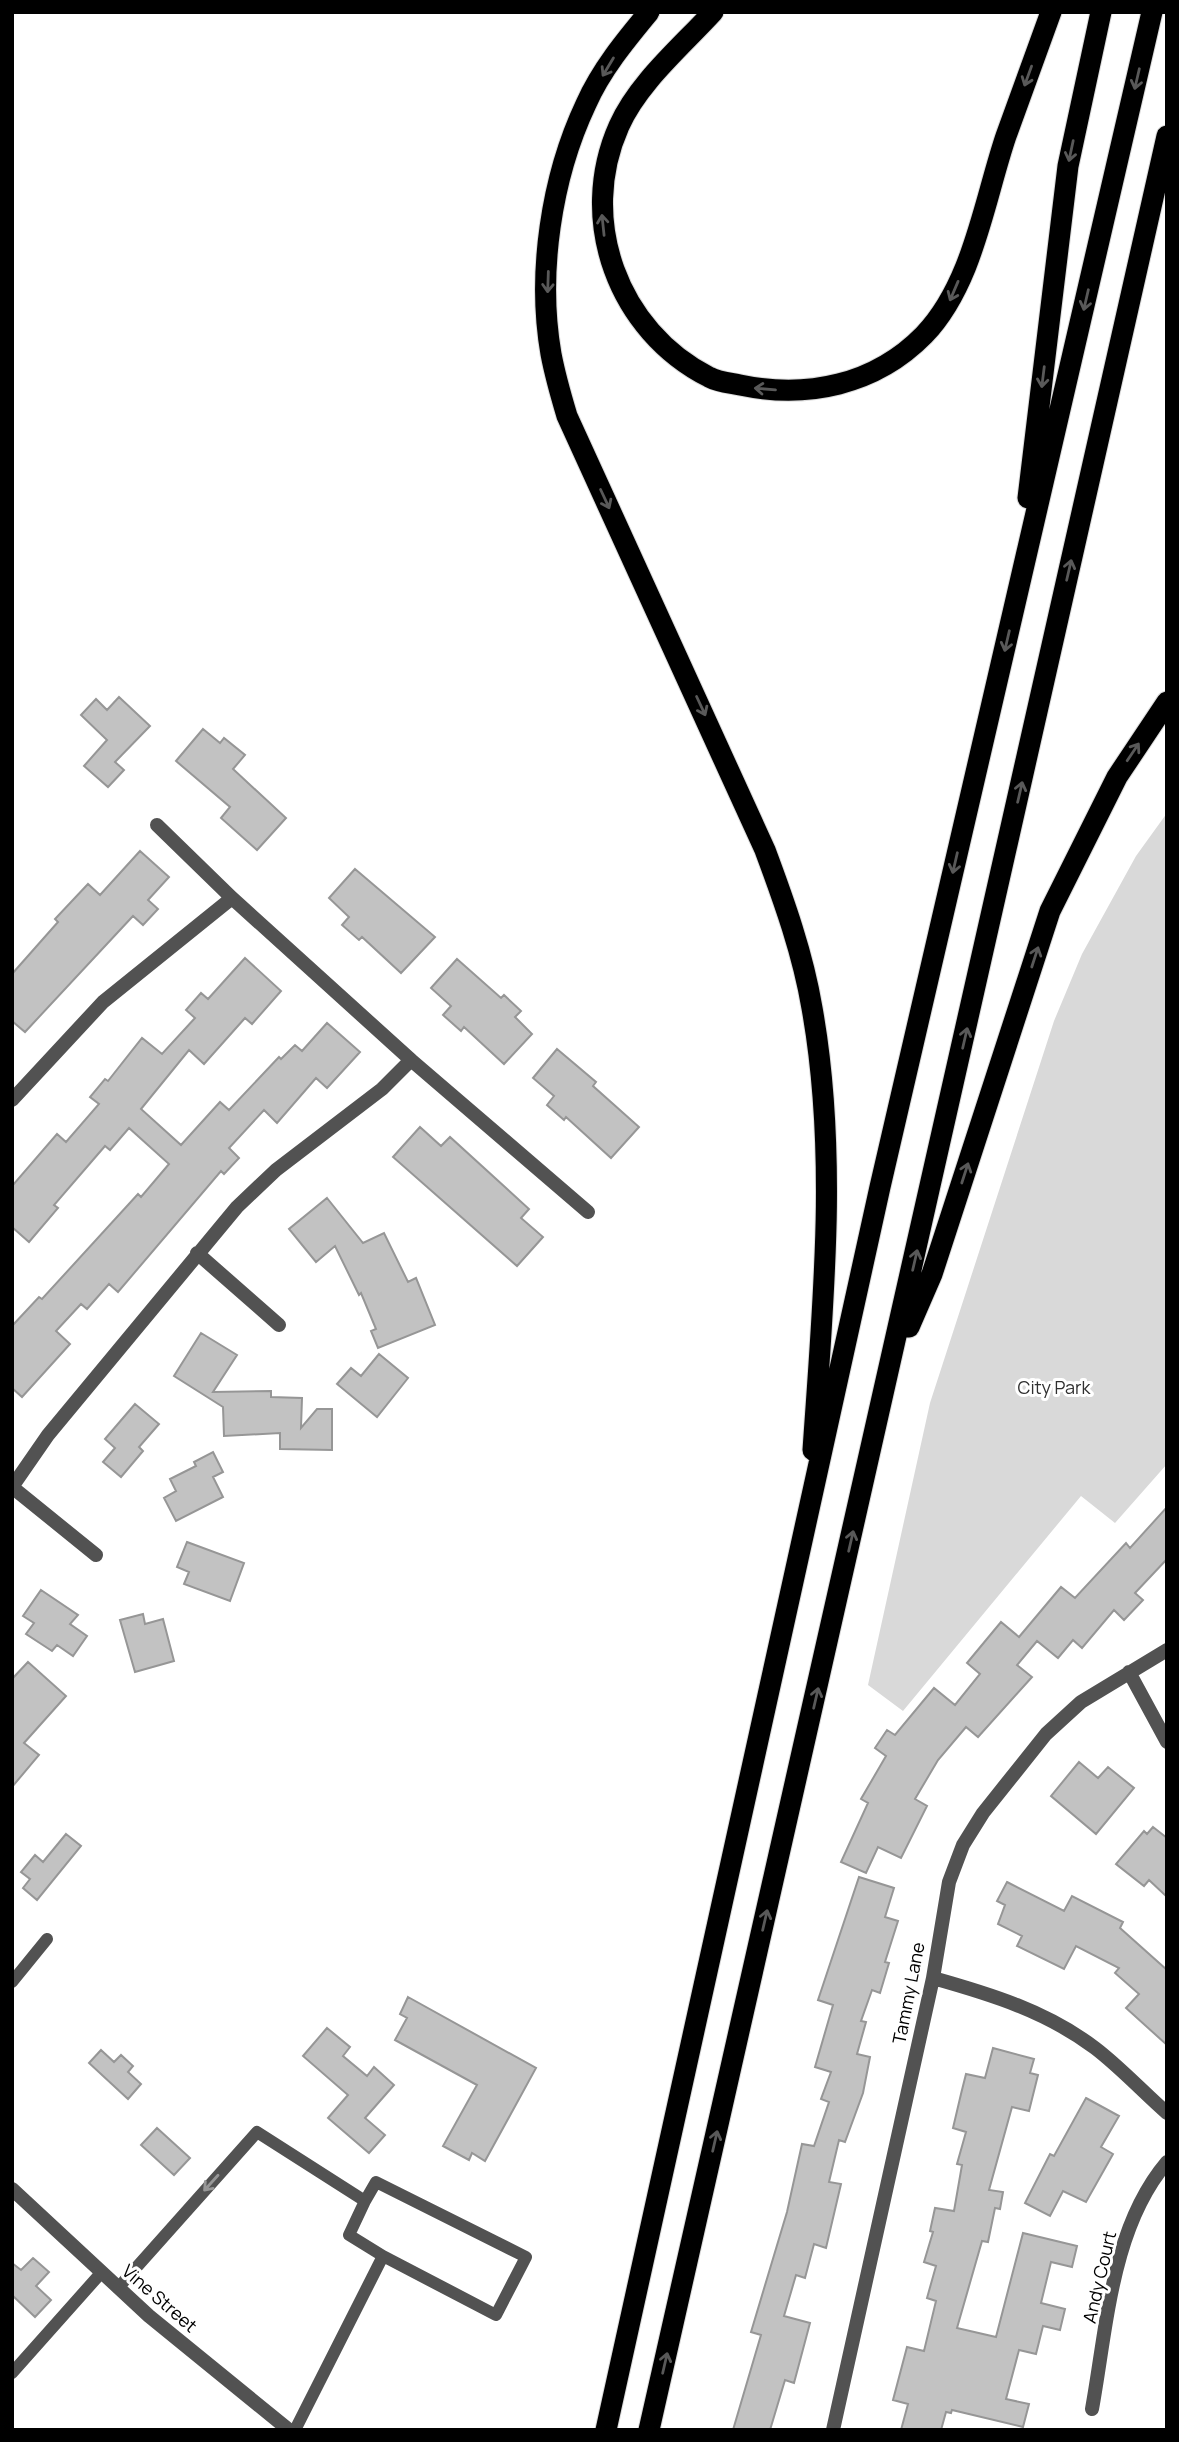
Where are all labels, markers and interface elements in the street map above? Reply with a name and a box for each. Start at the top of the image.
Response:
one-way arrow [601,56,615,76]
one-way arrow [1021,65,1033,87]
one-way arrow [1130,67,1143,90]
one-way arrow [1064,139,1078,162]
one-way arrow [597,214,610,236]
one-way arrow [541,271,554,294]
one-way arrow [946,280,959,302]
one-way arrow [1078,288,1092,311]
one-way arrow [1036,365,1049,387]
one-way arrow [754,382,777,395]
one-way arrow [599,488,612,509]
one-way arrow [1063,559,1077,582]
one-way arrow [999,629,1013,652]
one-way arrow [695,695,708,716]
one-way arrow [1127,743,1141,763]
one-way arrow [1013,781,1027,804]
one-way arrow [948,851,962,874]
one-way arrow [1030,946,1042,968]
one-way arrow [958,1027,972,1050]
one-way arrow [959,1162,972,1184]
one-way arrow [908,1249,922,1272]
park label: City Park [1018,1375,1092,1399]
one-way arrow [845,1530,859,1553]
one-way arrow [810,1687,823,1710]
one-way arrow [760,1909,773,1931]
street label: Tammy Lane [886,1940,930,2046]
one-way arrow [709,2130,722,2153]
one-way arrow [203,2174,220,2191]
street label: Andy Court [1077,2229,1121,2325]
street label: Vine Street [117,2259,203,2337]
one-way arrow [659,2352,672,2375]

